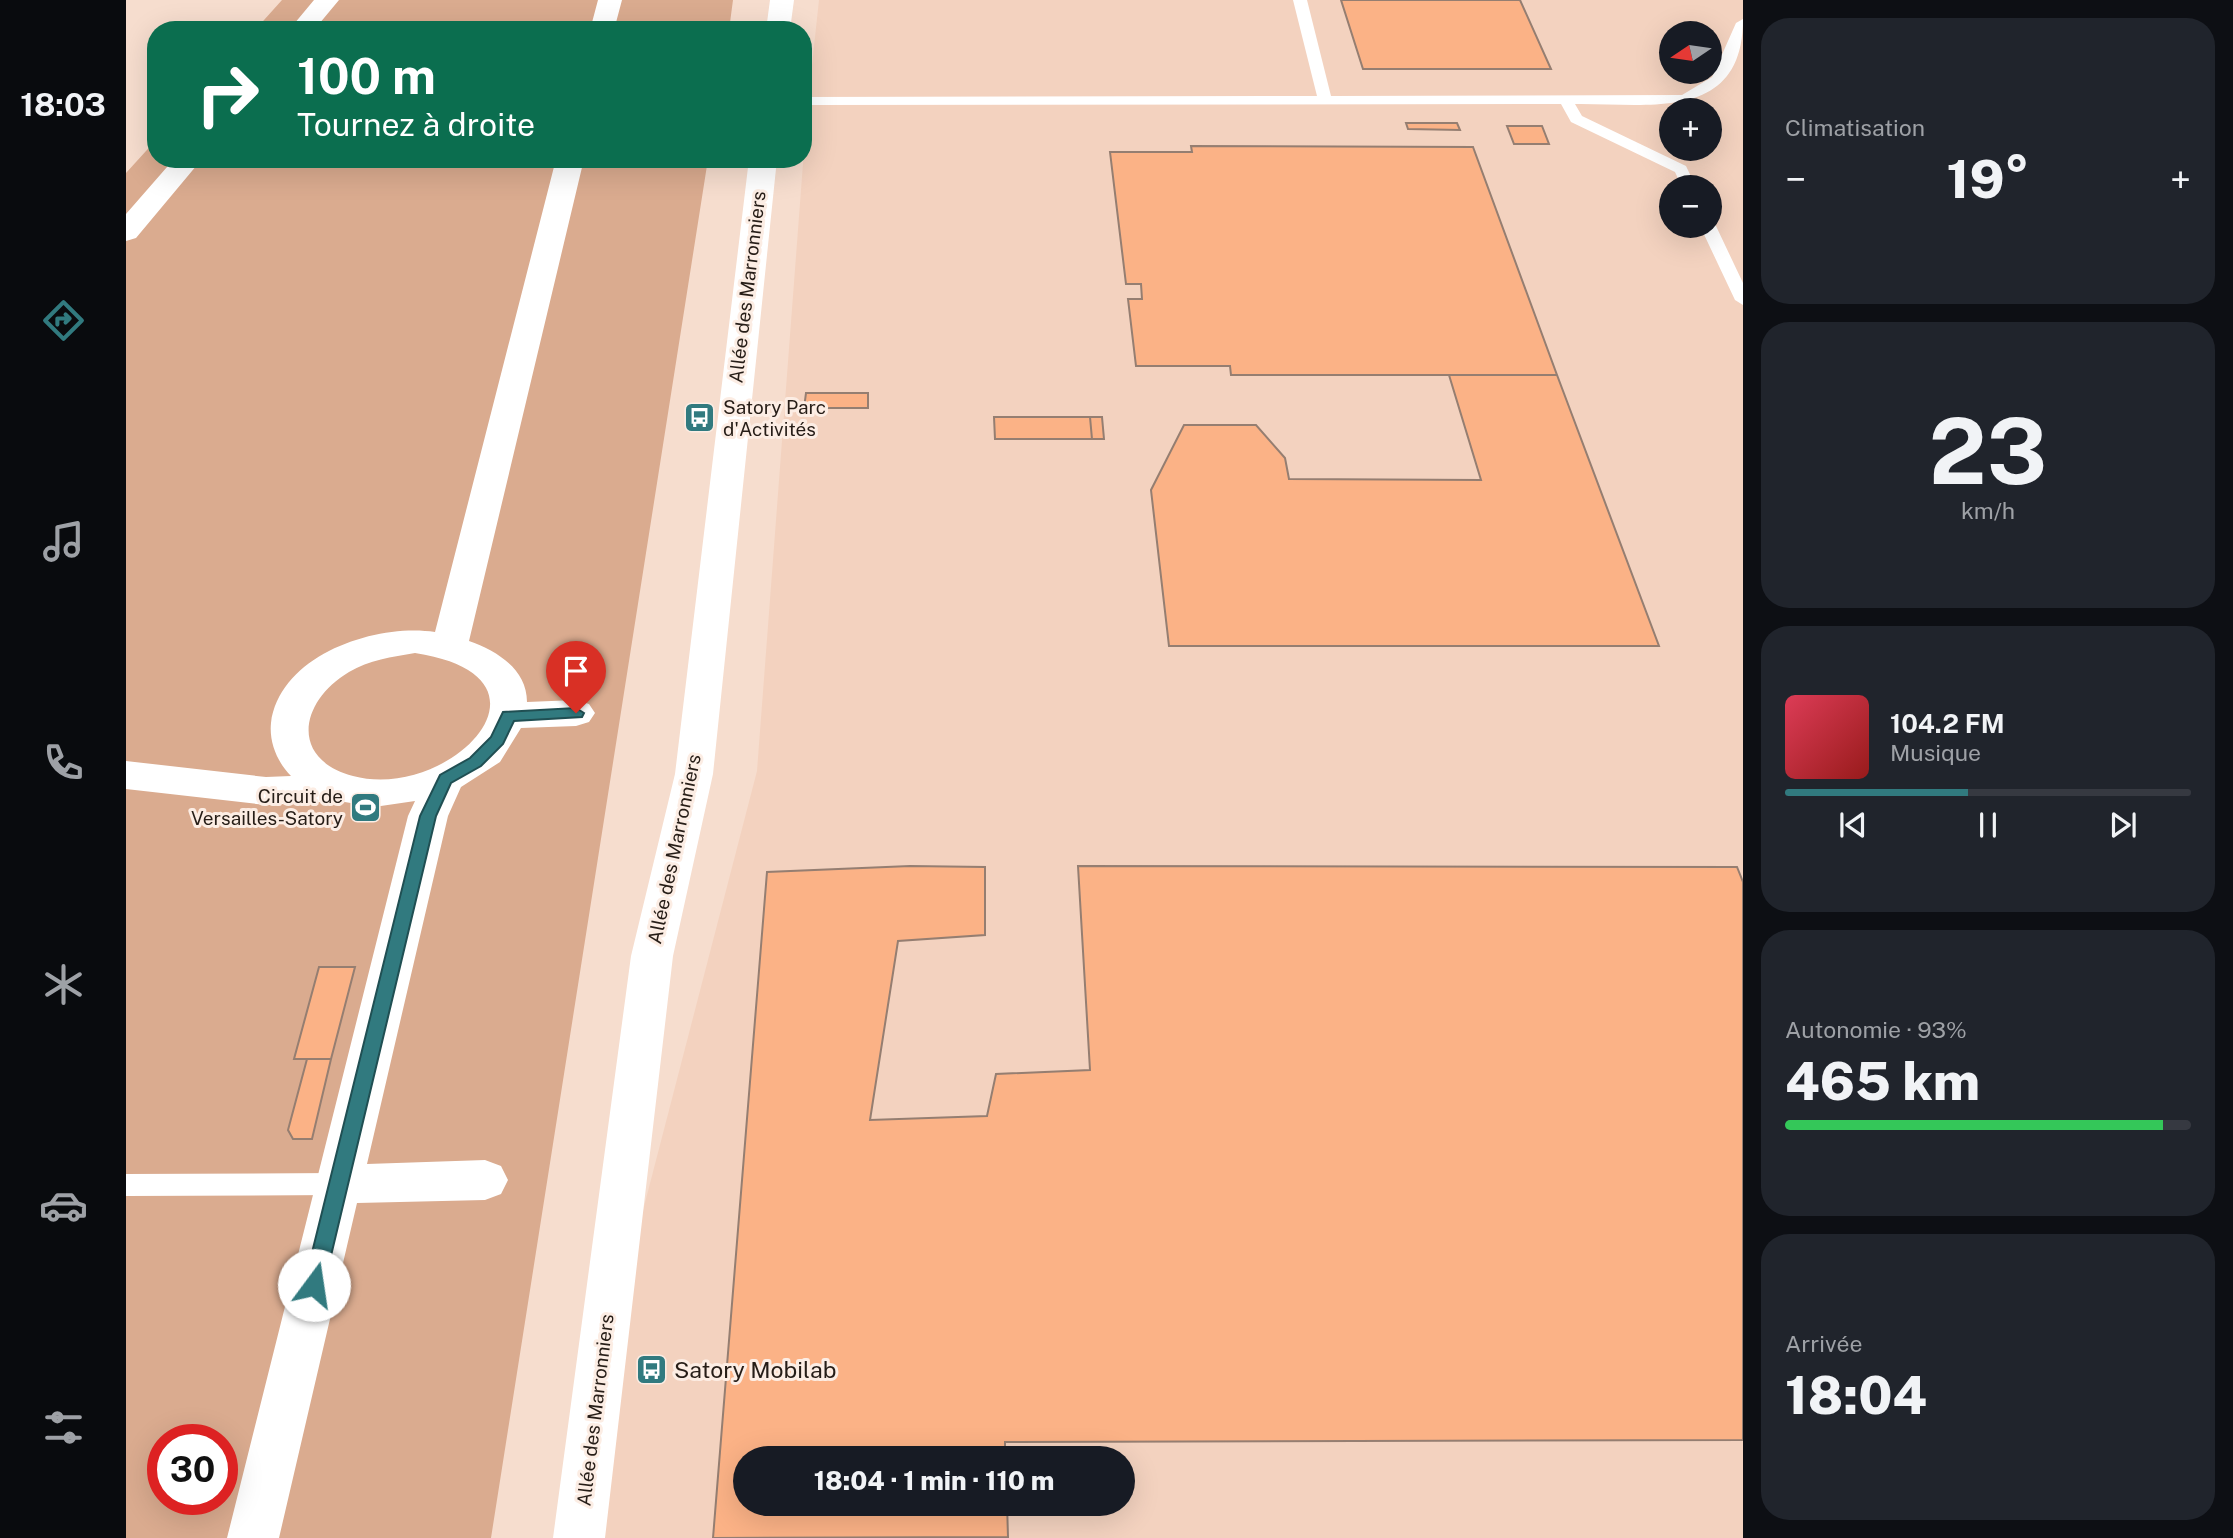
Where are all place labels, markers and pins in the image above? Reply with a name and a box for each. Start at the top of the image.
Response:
place label: Satory Parc d'Activités [723,396,826,440]
bus stop icon: Satory Parc d'Activités [683,401,717,435]
pin [546,641,606,713]
place label: Circuit de Versailles-Satory [191,785,343,829]
sports icon: Circuit de Versailles-Satory [349,790,383,824]
bus stop icon: Satory Mobilab [634,1352,668,1386]
place label: Satory Mobilab [674,1356,836,1383]

